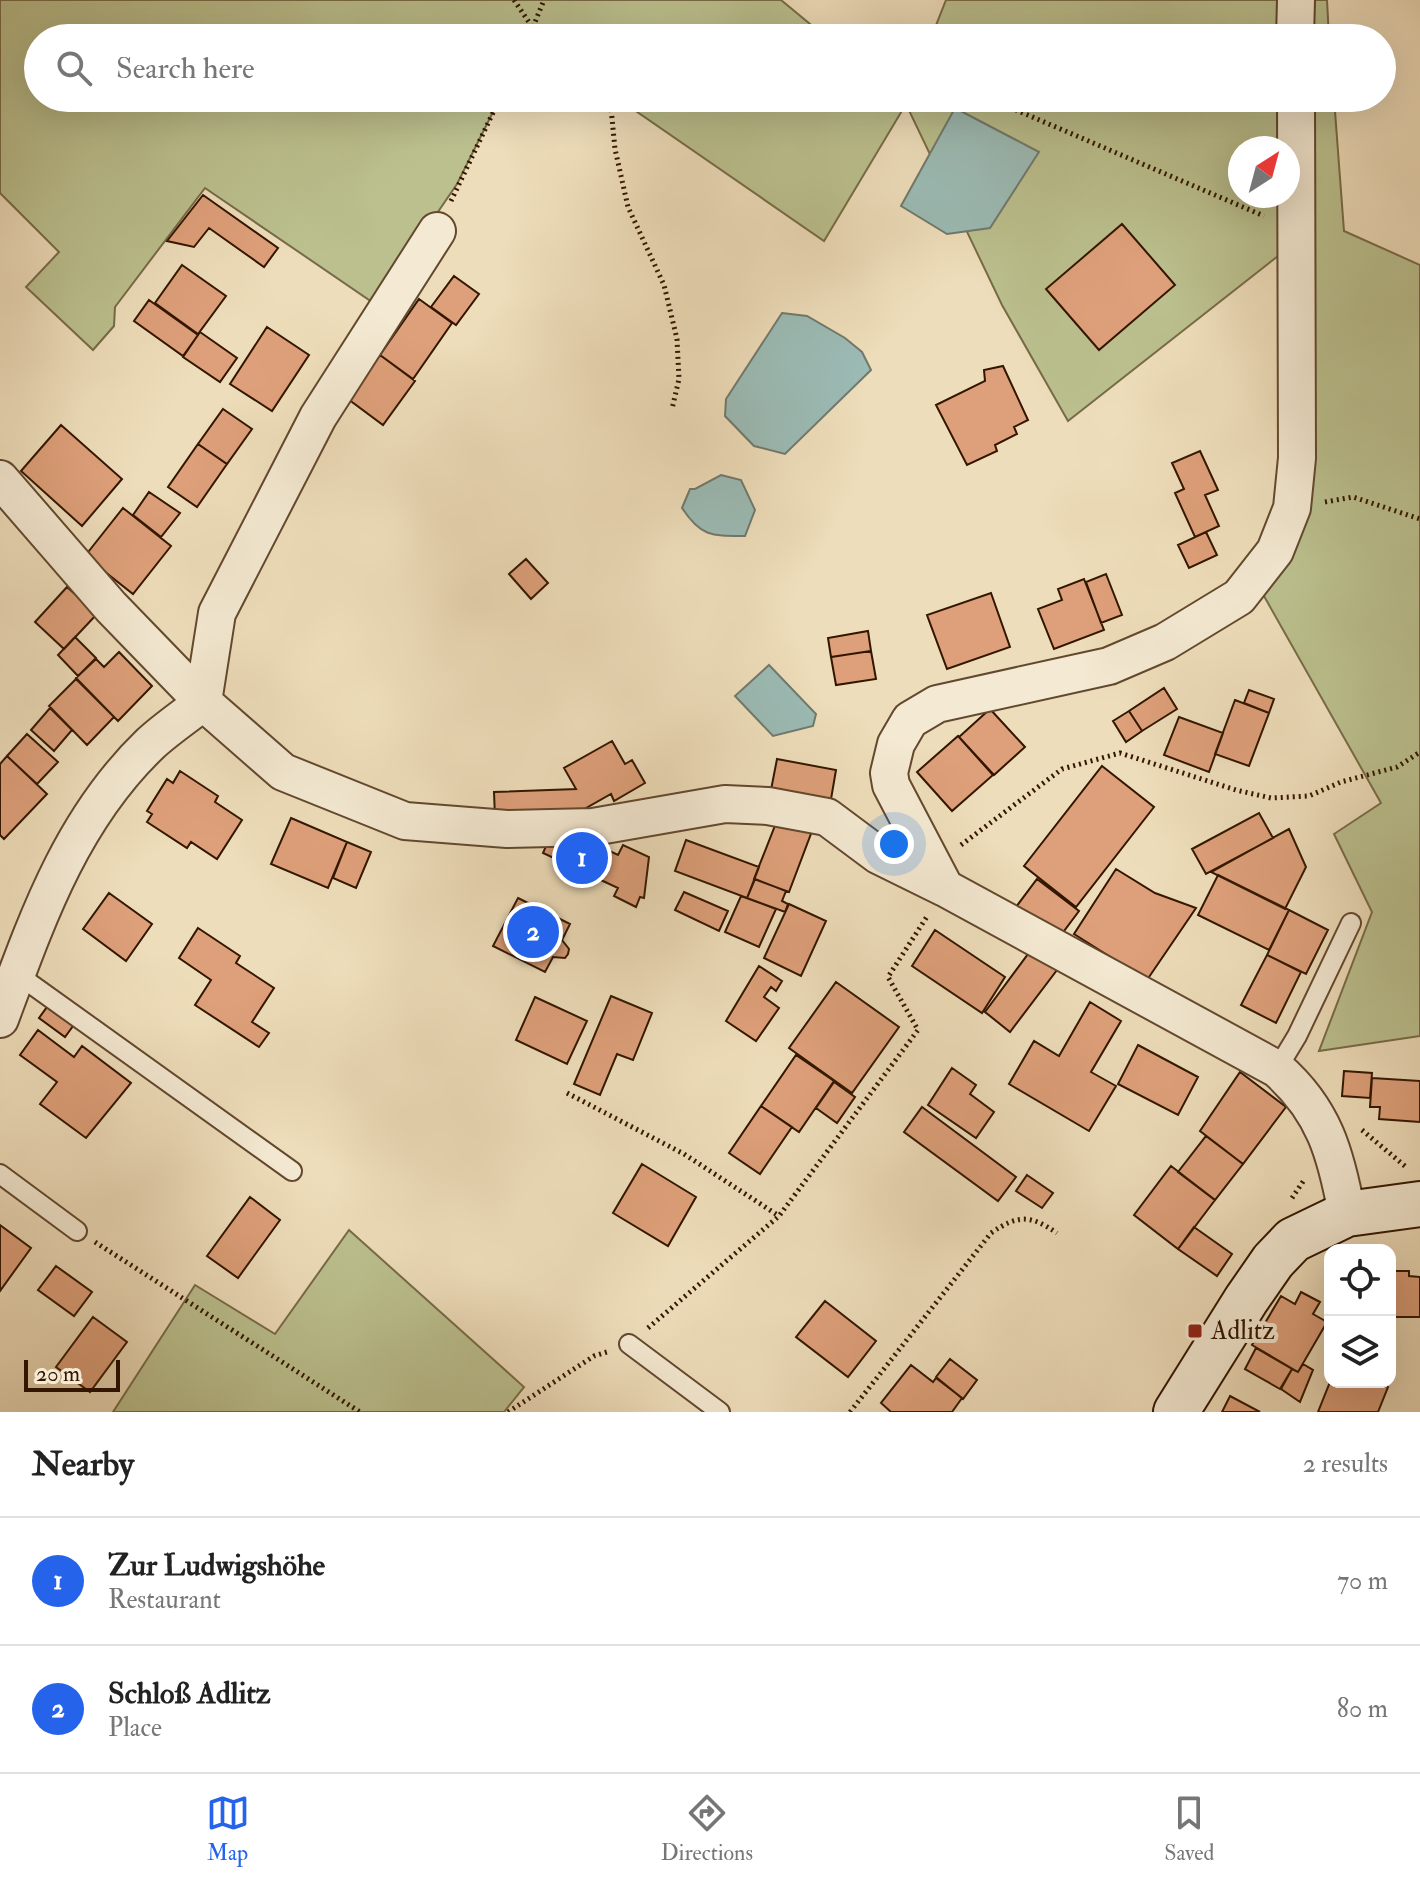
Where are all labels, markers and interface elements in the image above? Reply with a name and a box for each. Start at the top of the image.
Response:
search box [24,24,1396,112]
icon: search [52,46,96,90]
text: Search here [116,50,255,87]
north arrow [1228,136,1300,208]
your location [874,824,914,864]
pin: 1 [556,828,608,888]
pin: 2 [507,902,559,962]
map controls [1324,1244,1396,1388]
button: locate [1324,1244,1396,1316]
place label: Adlitz [1210,1315,1275,1347]
button: layers [1324,1316,1396,1388]
marker: Adlitz [1186,1322,1204,1340]
scale bar [24,1356,120,1392]
text: 20 m [36,1360,80,1388]
text: Nearby [32,1443,134,1486]
text: 2 results [1303,1448,1388,1480]
text: Zur Ludwigshöhe [108,1547,325,1584]
text: 1 [53,1565,63,1597]
text: 70 m [1337,1565,1388,1597]
text: Restaurant [108,1584,221,1616]
text: Schloß Adlitz [108,1675,270,1712]
text: 2 [51,1693,65,1725]
text: 80 m [1337,1693,1388,1725]
text: Place [108,1712,162,1744]
tab: Map [206,1791,250,1867]
tab: Directions [661,1791,753,1867]
tab: Saved [1164,1791,1214,1867]

